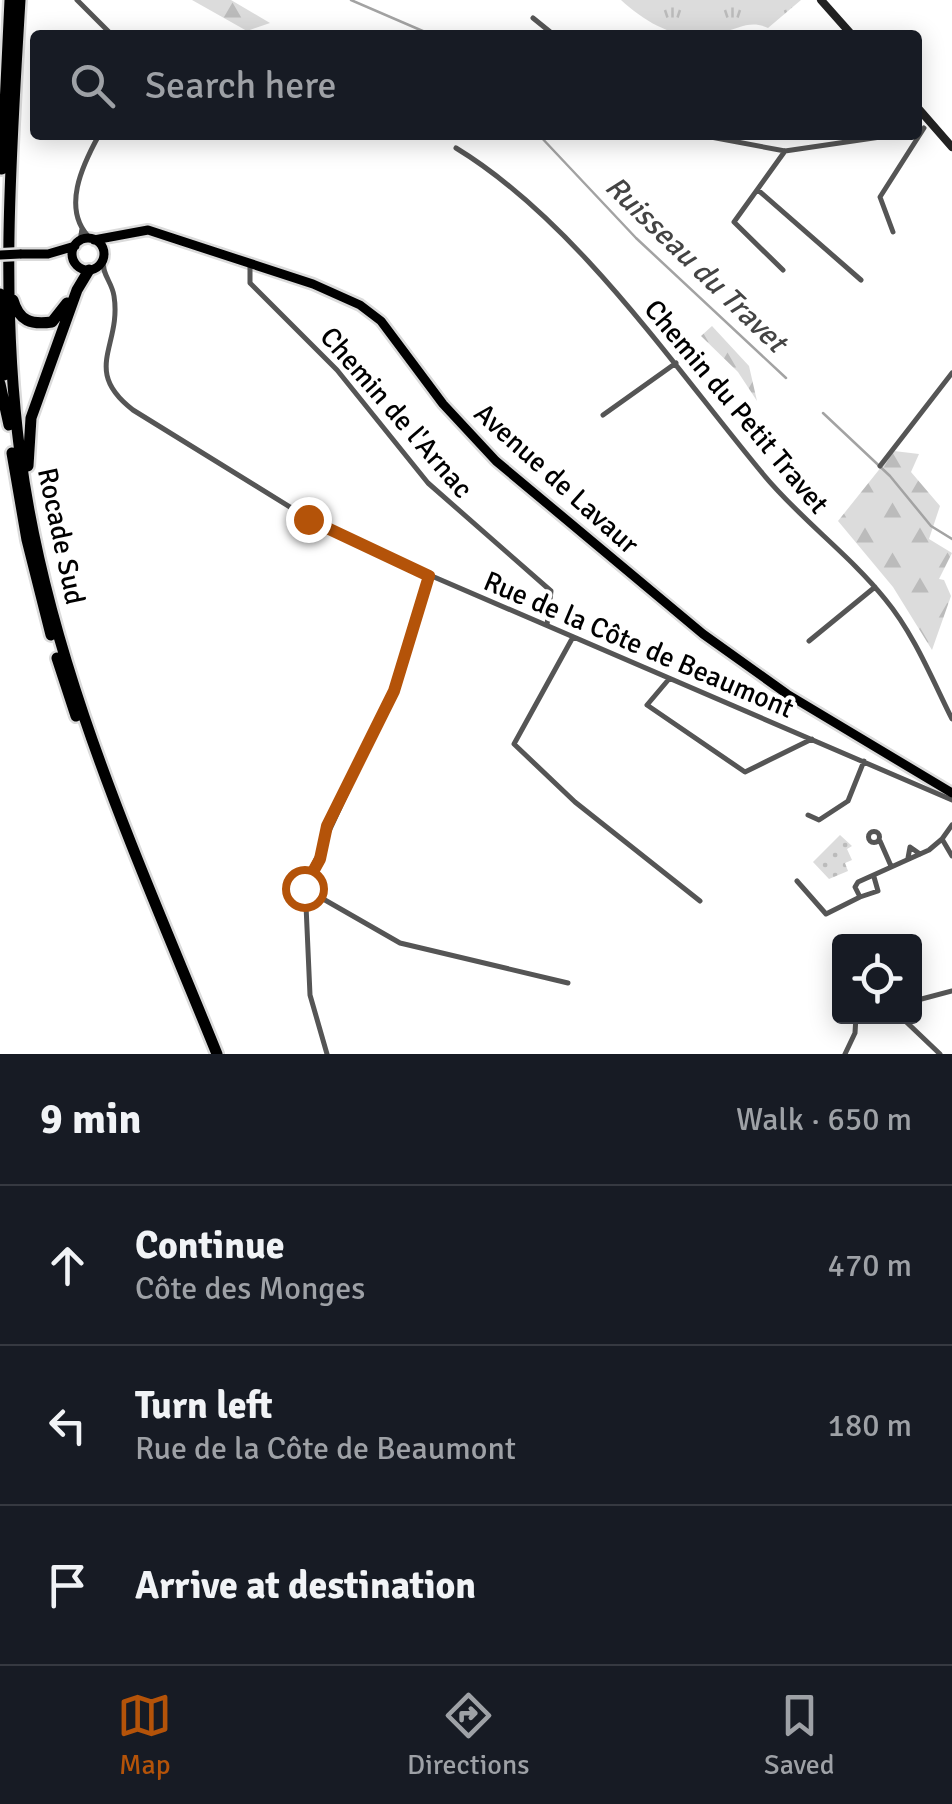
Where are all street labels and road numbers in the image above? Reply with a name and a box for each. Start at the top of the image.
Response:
street label: Chemin du Petit Travet [637,293,836,521]
street label: Chemin de l'Arnac [313,320,480,505]
street label: Avenue de Lavaur [467,396,646,562]
street label: Rocade Sud [30,465,92,608]
street label: Rue de la Côte de Beaumont [479,564,799,726]

